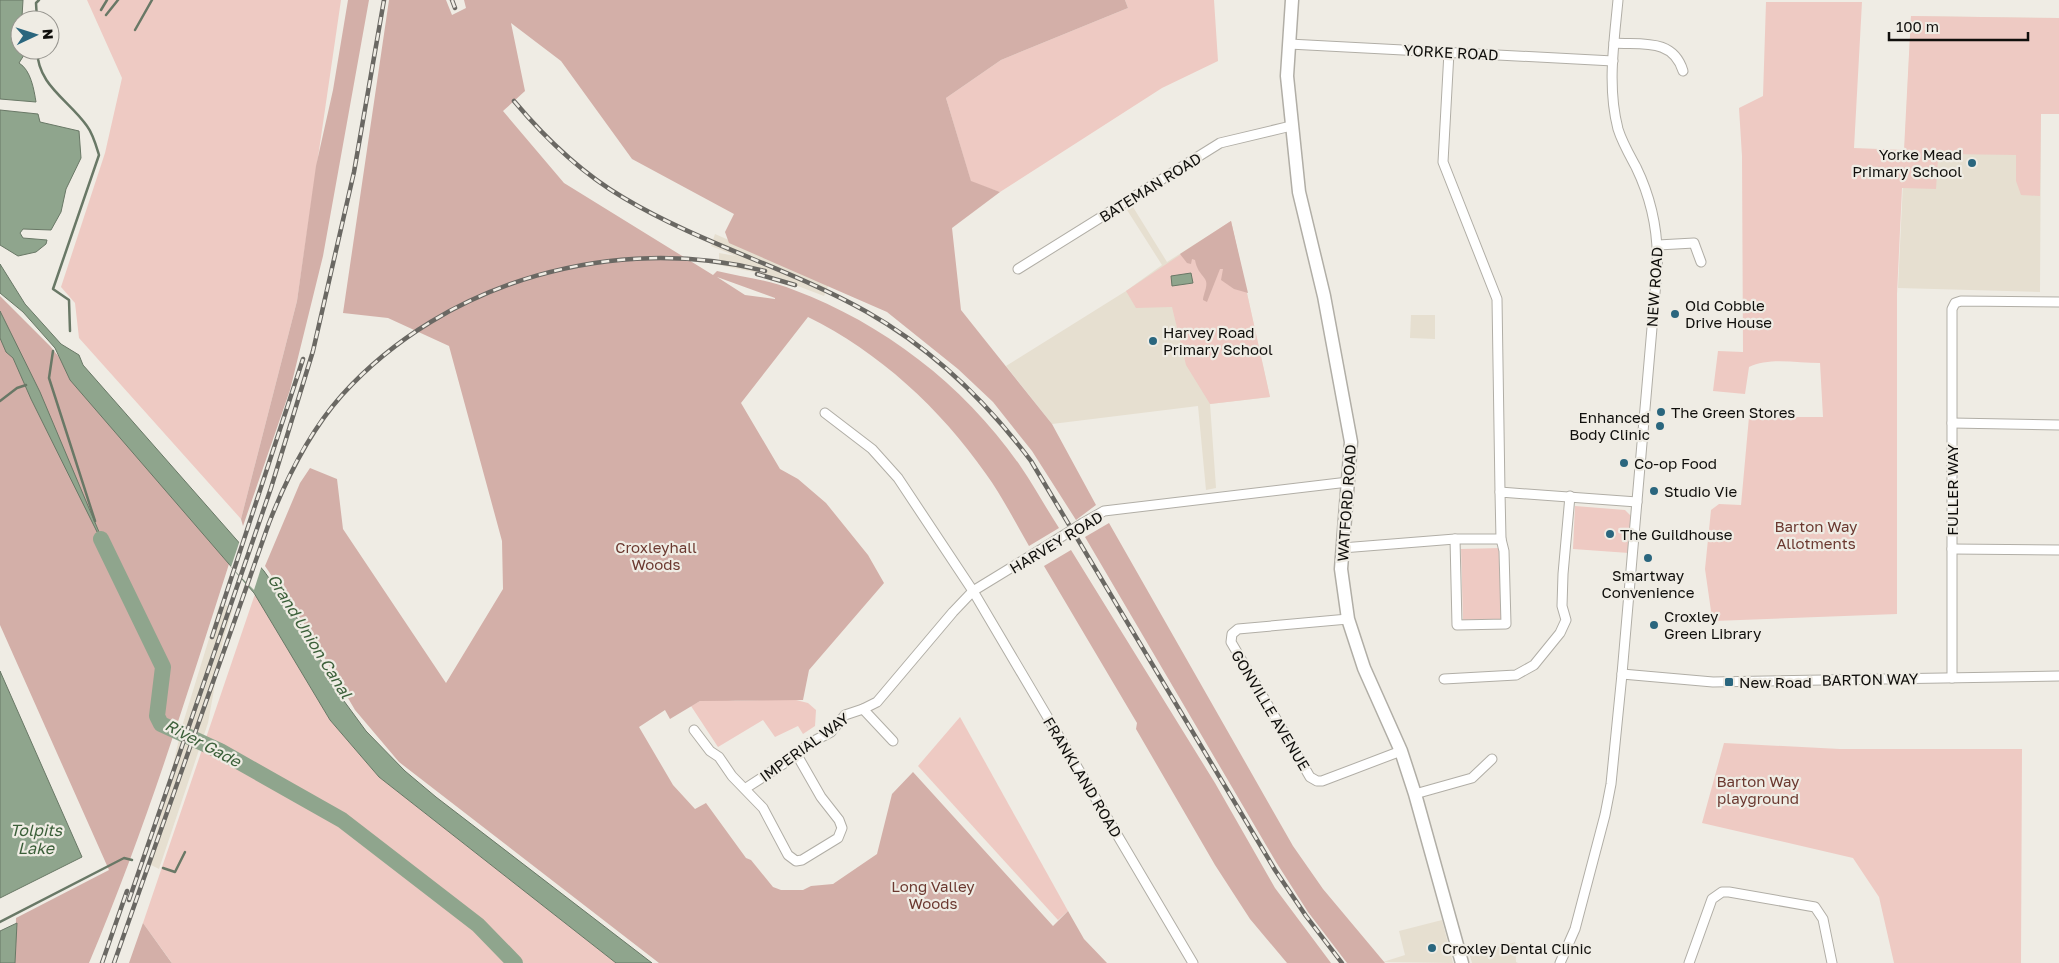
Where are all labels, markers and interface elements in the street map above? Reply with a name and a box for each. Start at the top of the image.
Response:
north arrow [10,10,60,60]
scale bar [1889,10,2028,42]
text: 100 m [1896,17,1939,35]
text: N [40,28,57,40]
street label: YORKE ROAD [1403,41,1499,63]
place label: Yorke Mead Primary School [1852,145,1962,180]
street label: BATEMAN ROAD [1096,148,1204,226]
marker: Yorke Mead Primary School [1966,157,1978,169]
street label: NEW ROAD [1642,246,1666,328]
place label: Old Cobble Drive House [1685,296,1772,331]
marker: Old Cobble Drive House [1669,308,1681,320]
place label: Harvey Road Primary School [1163,323,1273,358]
marker: Harvey Road Primary School [1147,335,1159,347]
place label: The Green Stores [1671,403,1795,421]
marker: The Green Stores [1655,406,1667,418]
place label: Enhanced Body Clinic [1569,408,1650,443]
marker: Enhanced Body Clinic [1654,420,1666,432]
street label: WATFORD ROAD [1333,444,1359,562]
street label: FULLER WAY [1943,444,1961,536]
place label: Co-op Food [1634,454,1717,472]
marker: Co-op Food [1618,457,1630,469]
place label: Studio Vie [1664,482,1737,500]
marker: Studio Vie [1648,485,1660,497]
street label: HARVEY ROAD [1006,507,1106,577]
park label: Barton Way Allotments [1774,517,1858,552]
place label: The Guildhouse [1620,525,1733,543]
marker: The Guildhouse [1604,528,1616,540]
park label: Croxleyhall Woods [615,538,697,573]
marker: Smartway Convenience [1642,552,1654,564]
place label: Smartway Convenience [1602,566,1695,601]
water label: Grand Union Canal [264,570,357,703]
place label: Croxley Green Library [1664,607,1762,642]
marker: Croxley Green Library [1648,619,1660,631]
street label: GONVILLE AVENUE [1228,647,1314,773]
street label: BARTON WAY [1821,669,1919,689]
place label: New Road [1739,673,1812,691]
marker: New Road [1723,676,1735,688]
street label: IMPERIAL WAY [756,708,852,785]
street label: FRANKLAND ROAD [1040,714,1126,840]
water label: River Gade [162,715,246,772]
park label: Barton Way playground [1716,772,1800,807]
water label: Tolpits Lake [10,820,64,858]
park label: Long Valley Woods [891,877,975,912]
place label: Croxley Dental Clinic [1442,939,1592,957]
marker: Croxley Dental Clinic [1426,942,1438,954]

